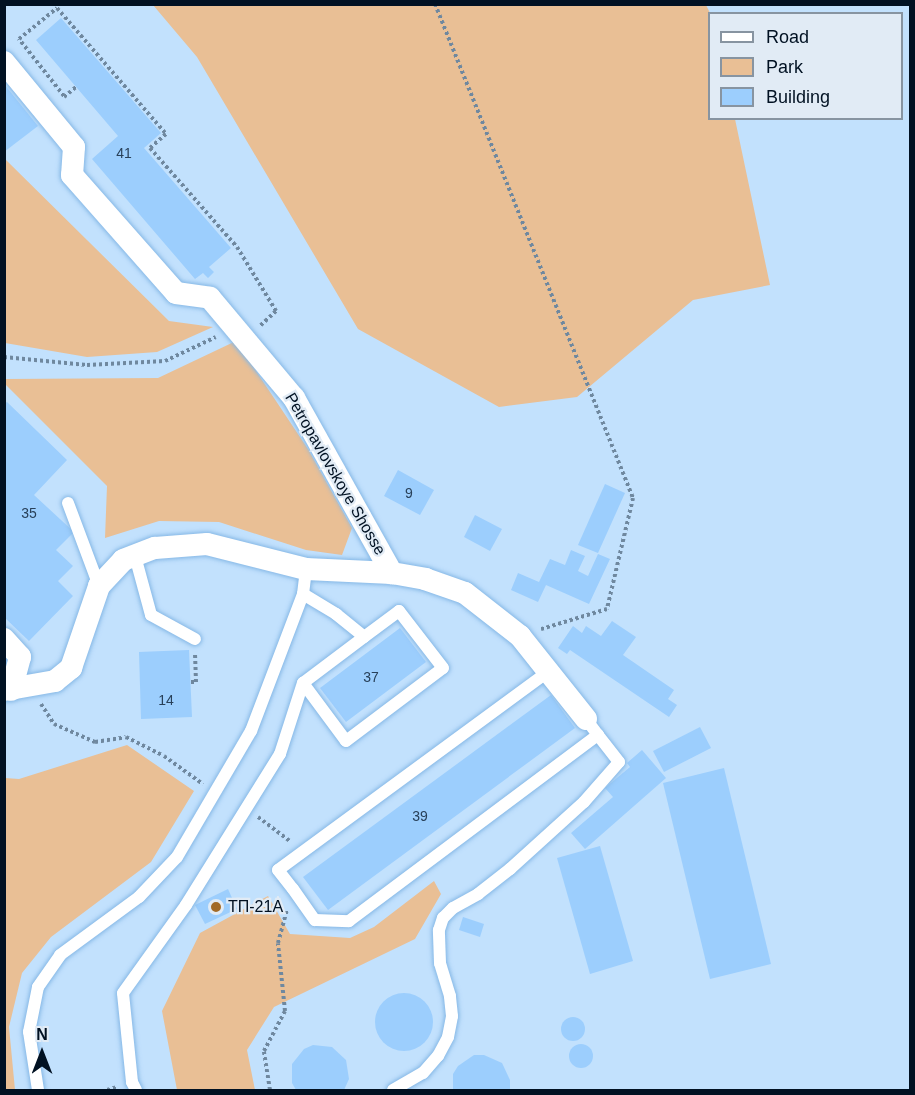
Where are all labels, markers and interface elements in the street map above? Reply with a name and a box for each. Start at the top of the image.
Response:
legend [708,12,903,120]
text: Road [766,27,809,47]
text: Park [766,57,803,77]
text: Building [766,87,830,107]
house number: 41 [116,145,132,161]
street label: Petropavlovskoye Shosse [281,389,389,559]
house number: 9 [405,485,413,501]
house number: 35 [21,505,37,521]
house number: 37 [363,669,379,685]
house number: 14 [158,692,174,708]
house number: 39 [412,808,428,824]
place label: ТП-21А [228,897,283,917]
marker: ТП-21А [209,900,223,914]
north arrow [12,1023,72,1083]
text: N [36,1026,48,1043]

